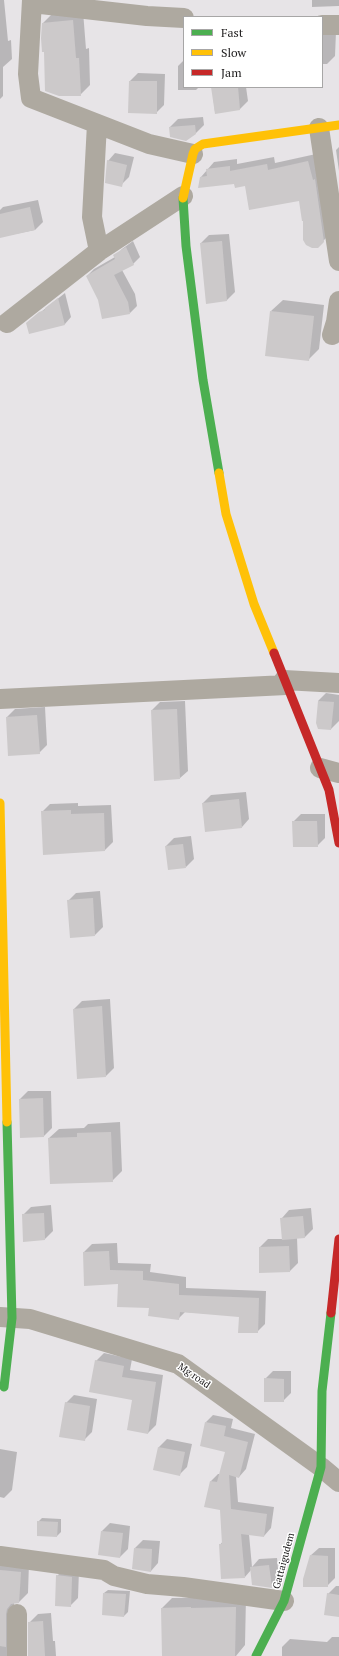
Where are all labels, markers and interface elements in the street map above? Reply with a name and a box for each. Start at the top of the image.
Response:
legend [183,16,323,88]
text: Fast [221,25,243,40]
text: Slow [221,45,246,60]
text: Jam [221,65,242,80]
street label: Mg road [176,1361,212,1391]
street label: Gattaigudem [271,1532,297,1590]

